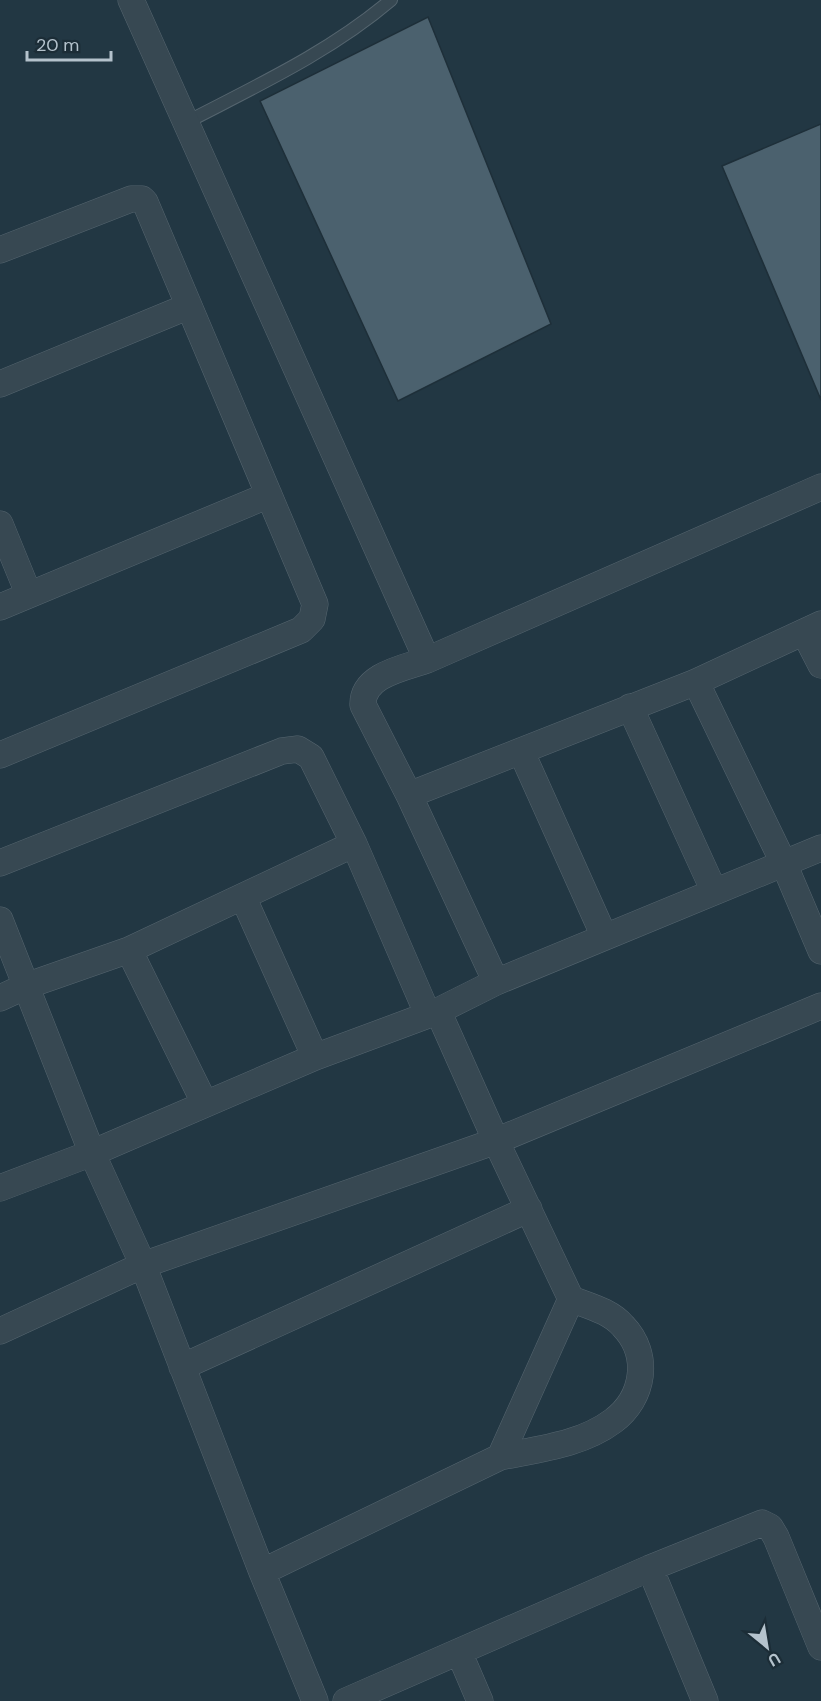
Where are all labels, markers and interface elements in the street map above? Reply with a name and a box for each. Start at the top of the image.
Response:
scale bar [27,24,111,62]
text: 20 m [36,33,79,57]
north arrow [737,1617,797,1677]
text: U [764,1648,784,1671]

